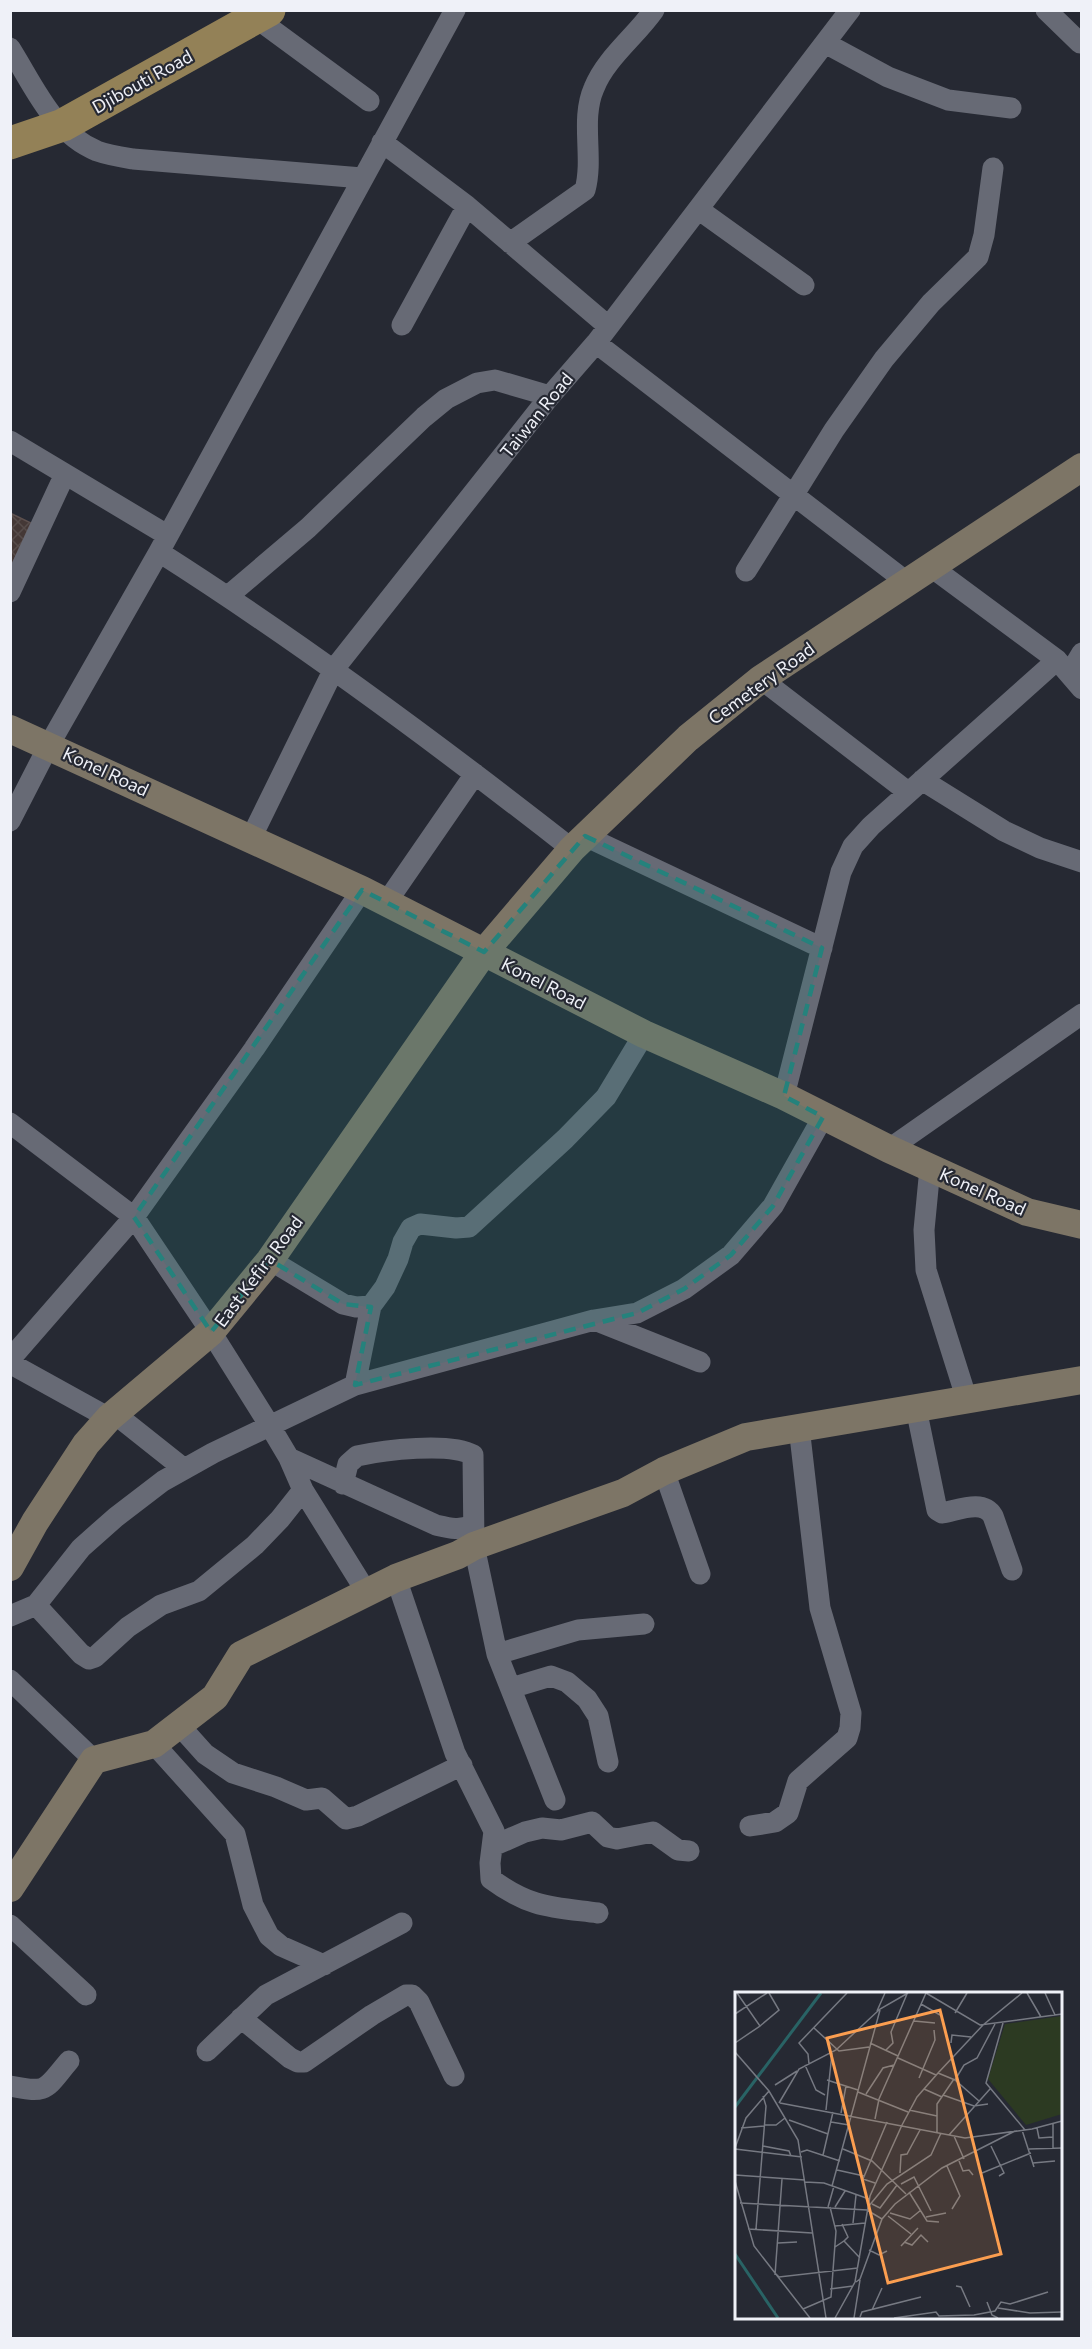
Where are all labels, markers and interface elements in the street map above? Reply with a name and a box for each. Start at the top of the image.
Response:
street label: Djibouti Road [88,44,196,118]
street label: Taiwan Road [495,368,577,462]
street label: Cemetery Road [704,637,818,729]
street label: Konel Road [60,742,152,800]
street label: Konel Road [498,952,590,1014]
street label: Konel Road [936,1162,1030,1220]
street label: East Kefira Road [209,1211,307,1331]
inset map [735,1992,1062,2319]

